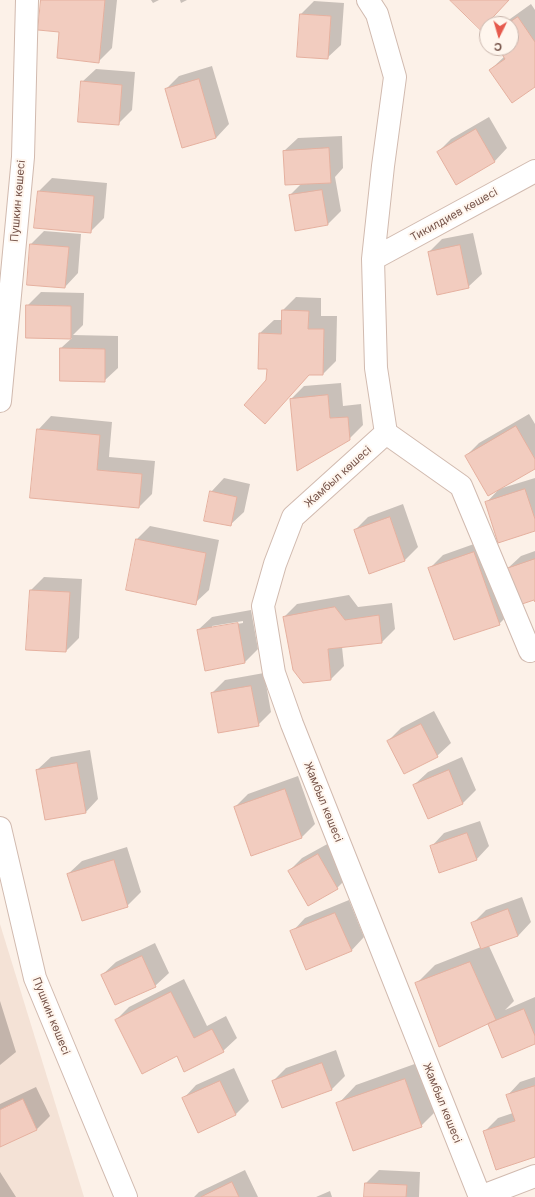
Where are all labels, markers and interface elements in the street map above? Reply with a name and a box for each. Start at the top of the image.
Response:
north arrow [479,16,519,56]
text: С [493,40,503,54]
street label: Пушкин көшесі [8,159,28,243]
street label: Тикилдиев көшесі [408,186,500,244]
street label: Жамбыл көшесі [302,444,374,510]
street label: Жамбыл көшесі [301,760,345,844]
street label: Пушкин көшесі [29,975,73,1057]
street label: Жамбыл көшесі [420,1061,464,1145]

